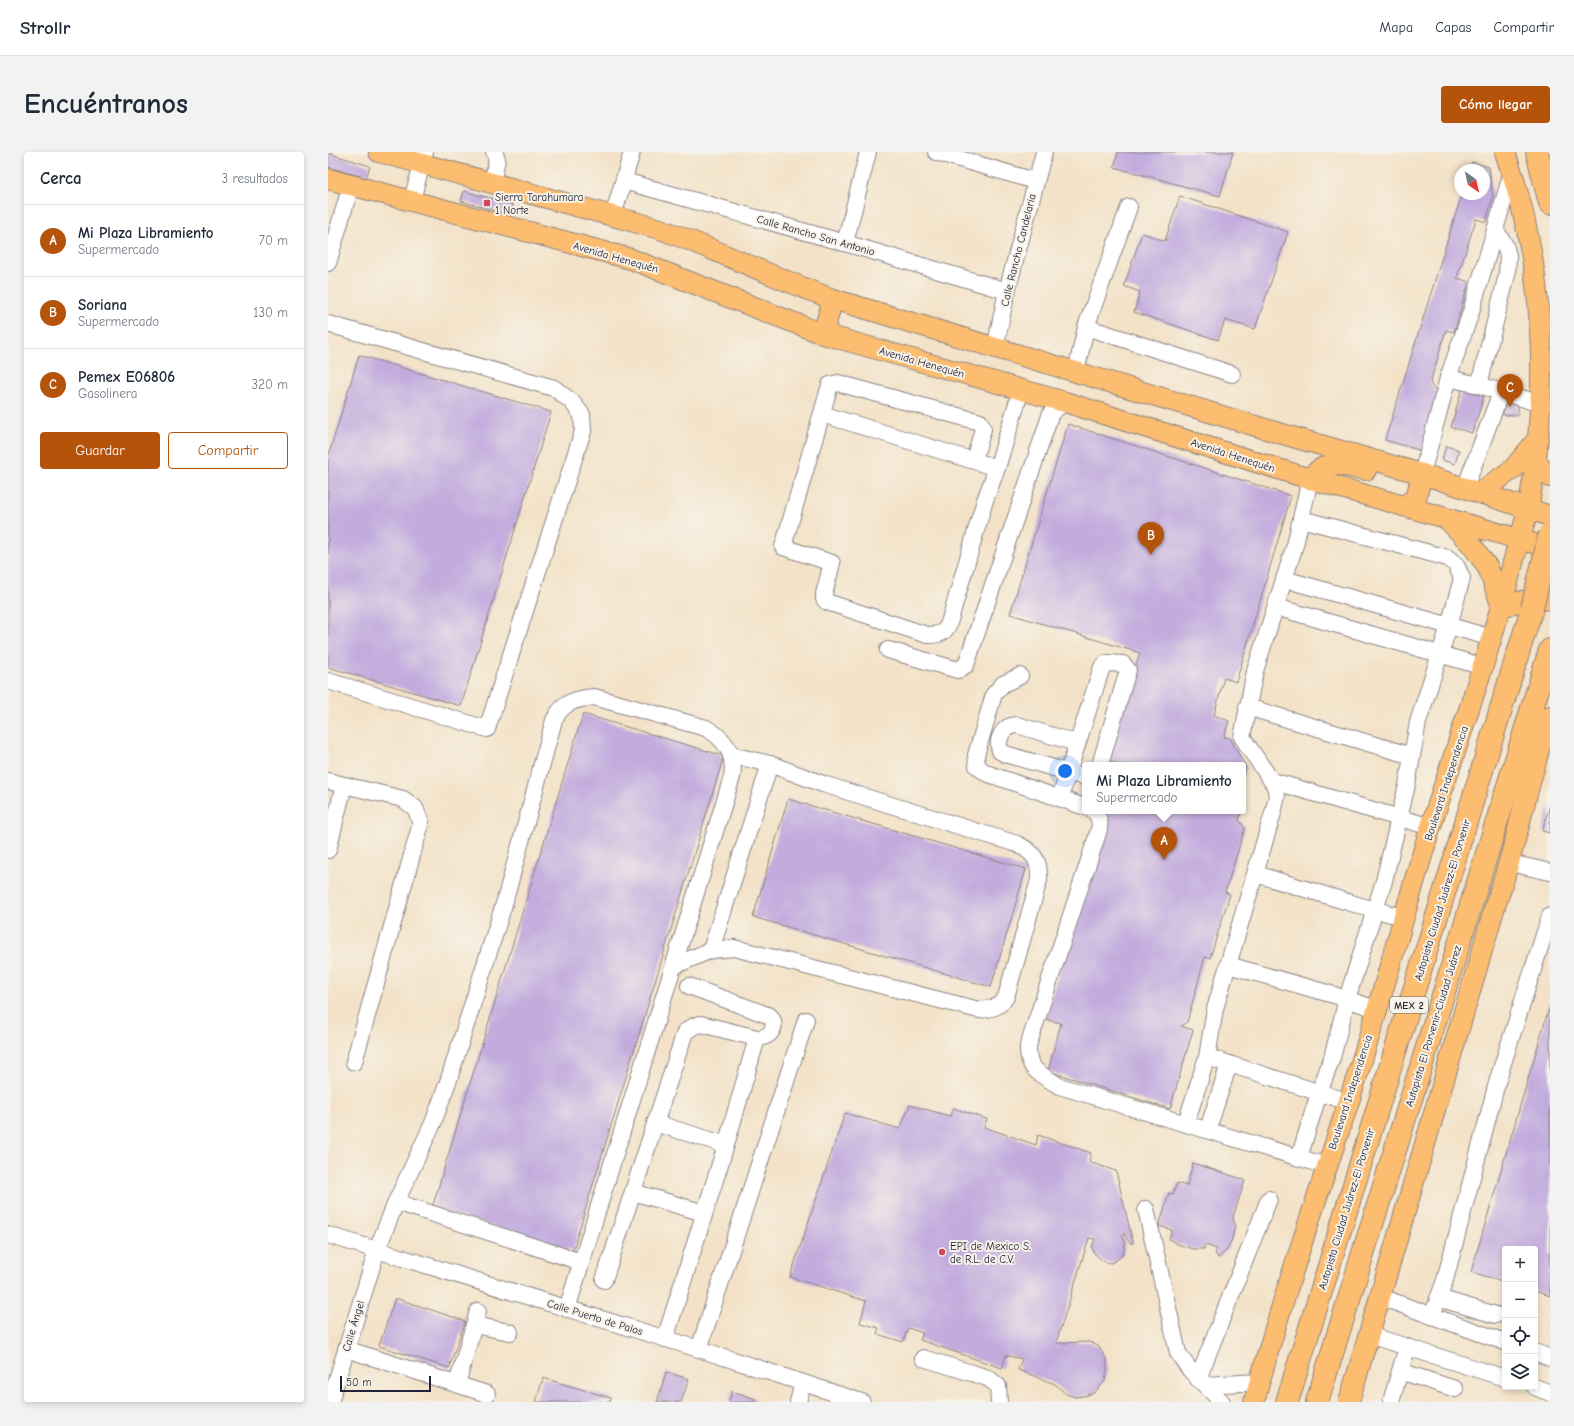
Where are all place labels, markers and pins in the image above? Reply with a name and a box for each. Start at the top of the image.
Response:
place label: Sierra Tarahumara 1 Norte [495,191,583,217]
marker: Sierra Tarahumara 1 Norte [482,198,492,208]
pin: C [1497,374,1523,407]
pin: B [1138,522,1164,555]
pin: A [1151,827,1177,860]
place label: EPI de Mexico S. de R.L. de C.V. [950,1240,1031,1266]
marker: EPI de Mexico S. de R.L. de C.V. [937,1247,947,1257]

